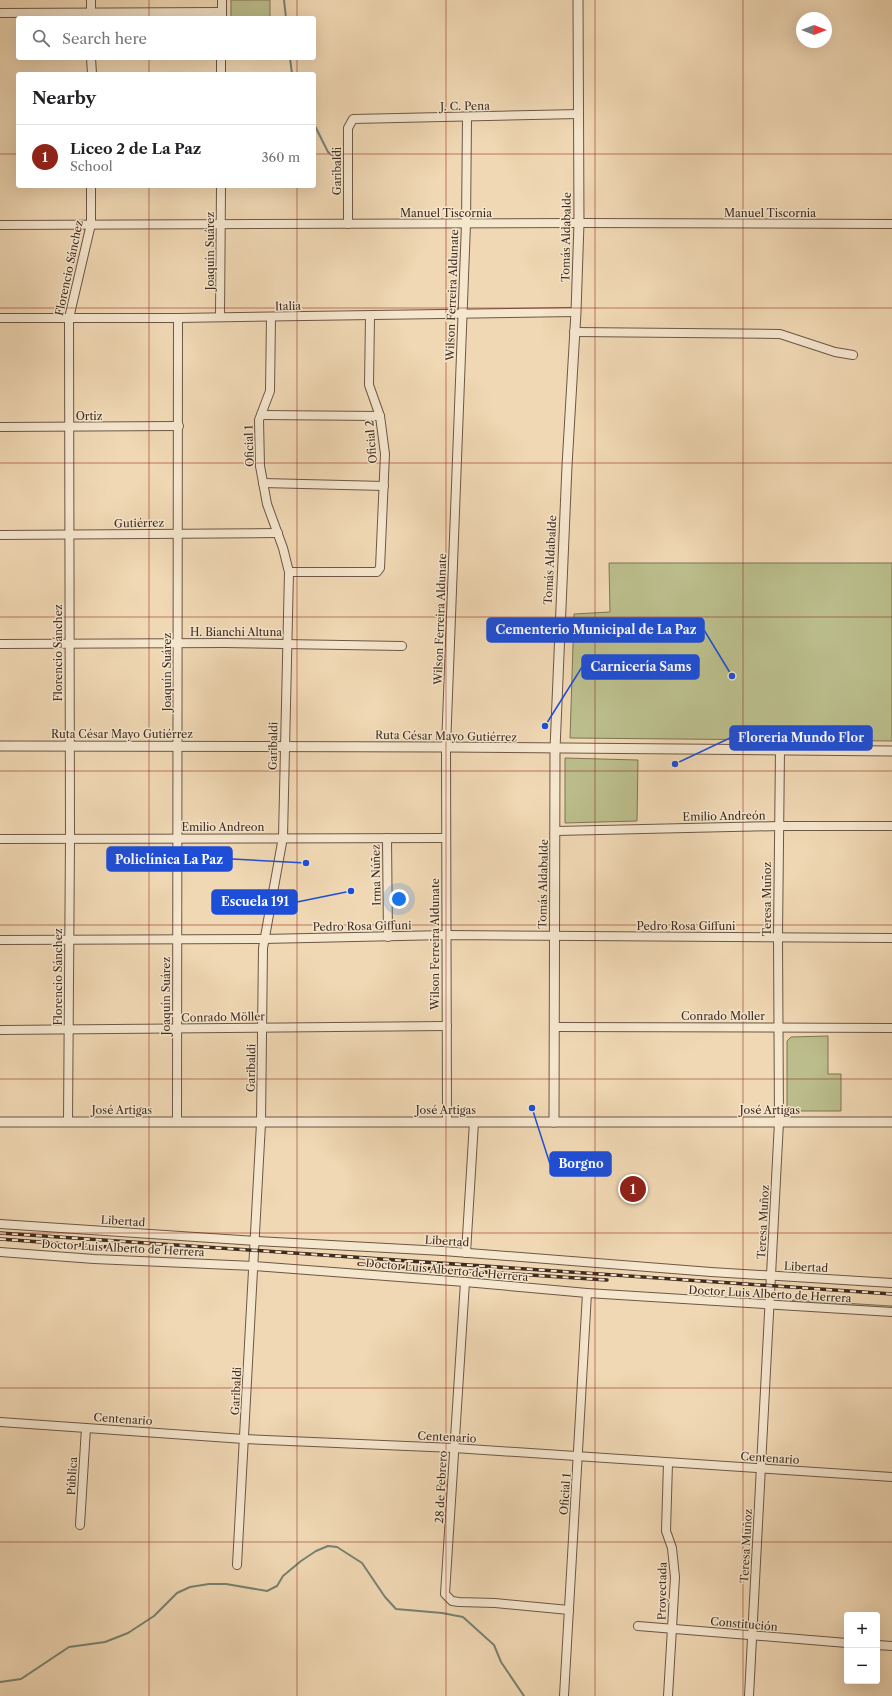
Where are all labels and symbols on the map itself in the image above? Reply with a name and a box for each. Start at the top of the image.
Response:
north arrow [796,12,832,48]
street label: J. C. Pena [438,99,490,113]
street label: Garibaldi [330,146,344,195]
street label: Tomás Aldabalde [558,192,574,282]
street label: Manuel Tiscornia [400,206,492,220]
street label: Manuel Tiscornia [724,206,816,220]
street label: Joaquín Suárez [203,211,217,292]
street label: Florencio Sánchez [52,219,86,317]
street label: Wilson Ferreira Aldunate [443,229,461,362]
street label: Italia [275,299,301,313]
street label: Ortiz [76,409,103,423]
street label: Oficial 2 [362,420,380,464]
street label: Oficial 1 [241,424,257,467]
street label: Tomás Aldabalde [541,515,559,605]
street label: Gutiérrez [114,516,164,530]
street label: Wilson Ferreira Aldunate [431,553,449,686]
street label: Florencio Sánchez [51,604,65,702]
callout: Cementerio Municipal de La Paz [487,618,704,642]
text: Cementerio Municipal de La Paz [496,622,697,637]
street label: H. Bianchi Altuna [190,625,282,639]
street label: Joaquín Suárez [160,632,174,713]
callout: Carnicería Sams [582,655,699,679]
text: Carnicería Sams [591,659,692,674]
street label: Garibaldi [266,721,280,770]
callout: Floreria Mundo Flor [730,726,872,750]
street label: Ruta César Mayo Gutiérrez [51,727,193,741]
street label: Ruta César Mayo Gutiérrez [375,728,517,744]
text: Floreria Mundo Flor [738,730,864,745]
street label: Emilio Andreón [682,808,766,824]
street label: Emilio Andreon [181,820,265,834]
street label: Tomás Aldabalde [535,839,551,929]
street label: Irma Núñez [368,844,384,906]
callout: Policlínica La Paz [107,847,232,871]
text: Policlínica La Paz [115,852,223,867]
street label: Teresa Muñoz [760,862,774,936]
street label: Wilson Ferreira Aldunate [428,878,442,1011]
your location [389,889,409,909]
callout: Escuela 191 [212,890,297,914]
text: Escuela 191 [221,894,290,909]
street label: Pedro Rosa Giffuni [312,918,412,934]
street label: Pedro Rosa Giffuni [637,919,736,933]
street label: Florencio Sánchez [51,928,65,1026]
street label: Joaquín Suárez [159,956,173,1037]
street label: Conrado Möller [181,1009,265,1025]
street label: Conrado Moller [681,1009,765,1023]
street label: Garibaldi [244,1043,258,1092]
street label: José Artigas [90,1103,152,1117]
street label: José Artigas [414,1103,476,1117]
street label: José Artigas [738,1103,800,1117]
callout: Borgno [550,1152,611,1176]
text: Borgno [558,1156,604,1171]
pin: 1 [620,1174,646,1204]
street label: Teresa Muñoz [754,1184,772,1259]
street label: Libertad [100,1212,146,1230]
street label: Libertad [424,1232,470,1250]
street label: Doctor Luis Alberto de Herrera [41,1237,205,1259]
street label: Doctor Luis Alberto de Herrera [365,1256,529,1284]
street label: Libertad [783,1259,829,1275]
street label: Doctor Luis Alberto de Herrera [688,1283,852,1305]
street label: Garibaldi [228,1366,244,1416]
street label: Centenario [93,1410,153,1428]
street label: Centenario [417,1428,477,1446]
street label: Centenario [740,1449,800,1467]
street label: 28 de Febrero [432,1450,450,1524]
street label: Pública [64,1456,80,1496]
street label: Oficial 1 [557,1472,573,1515]
street label: Teresa Muñoz [737,1508,755,1583]
street label: Proyectada [654,1562,670,1620]
street label: Constitución [710,1614,778,1634]

